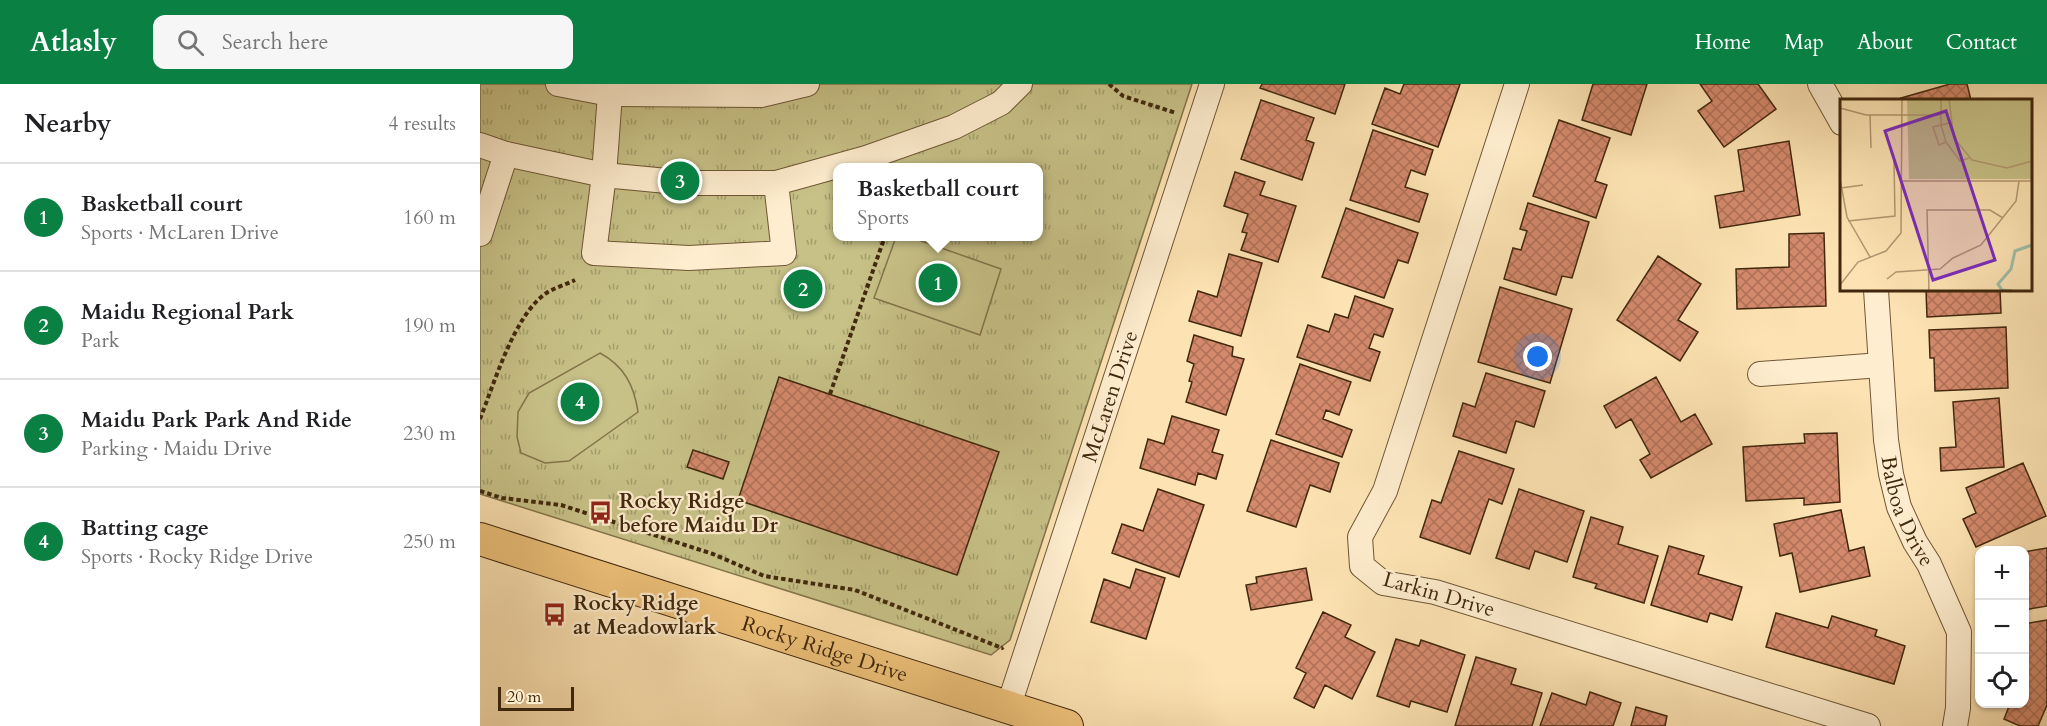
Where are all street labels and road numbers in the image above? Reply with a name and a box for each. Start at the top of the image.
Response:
street label: McLaren Drive [1075,327,1145,466]
street label: Balboa Drive [1874,454,1941,572]
street label: Larkin Drive [1380,565,1498,624]
street label: Rocky Ridge Drive [738,609,912,689]

